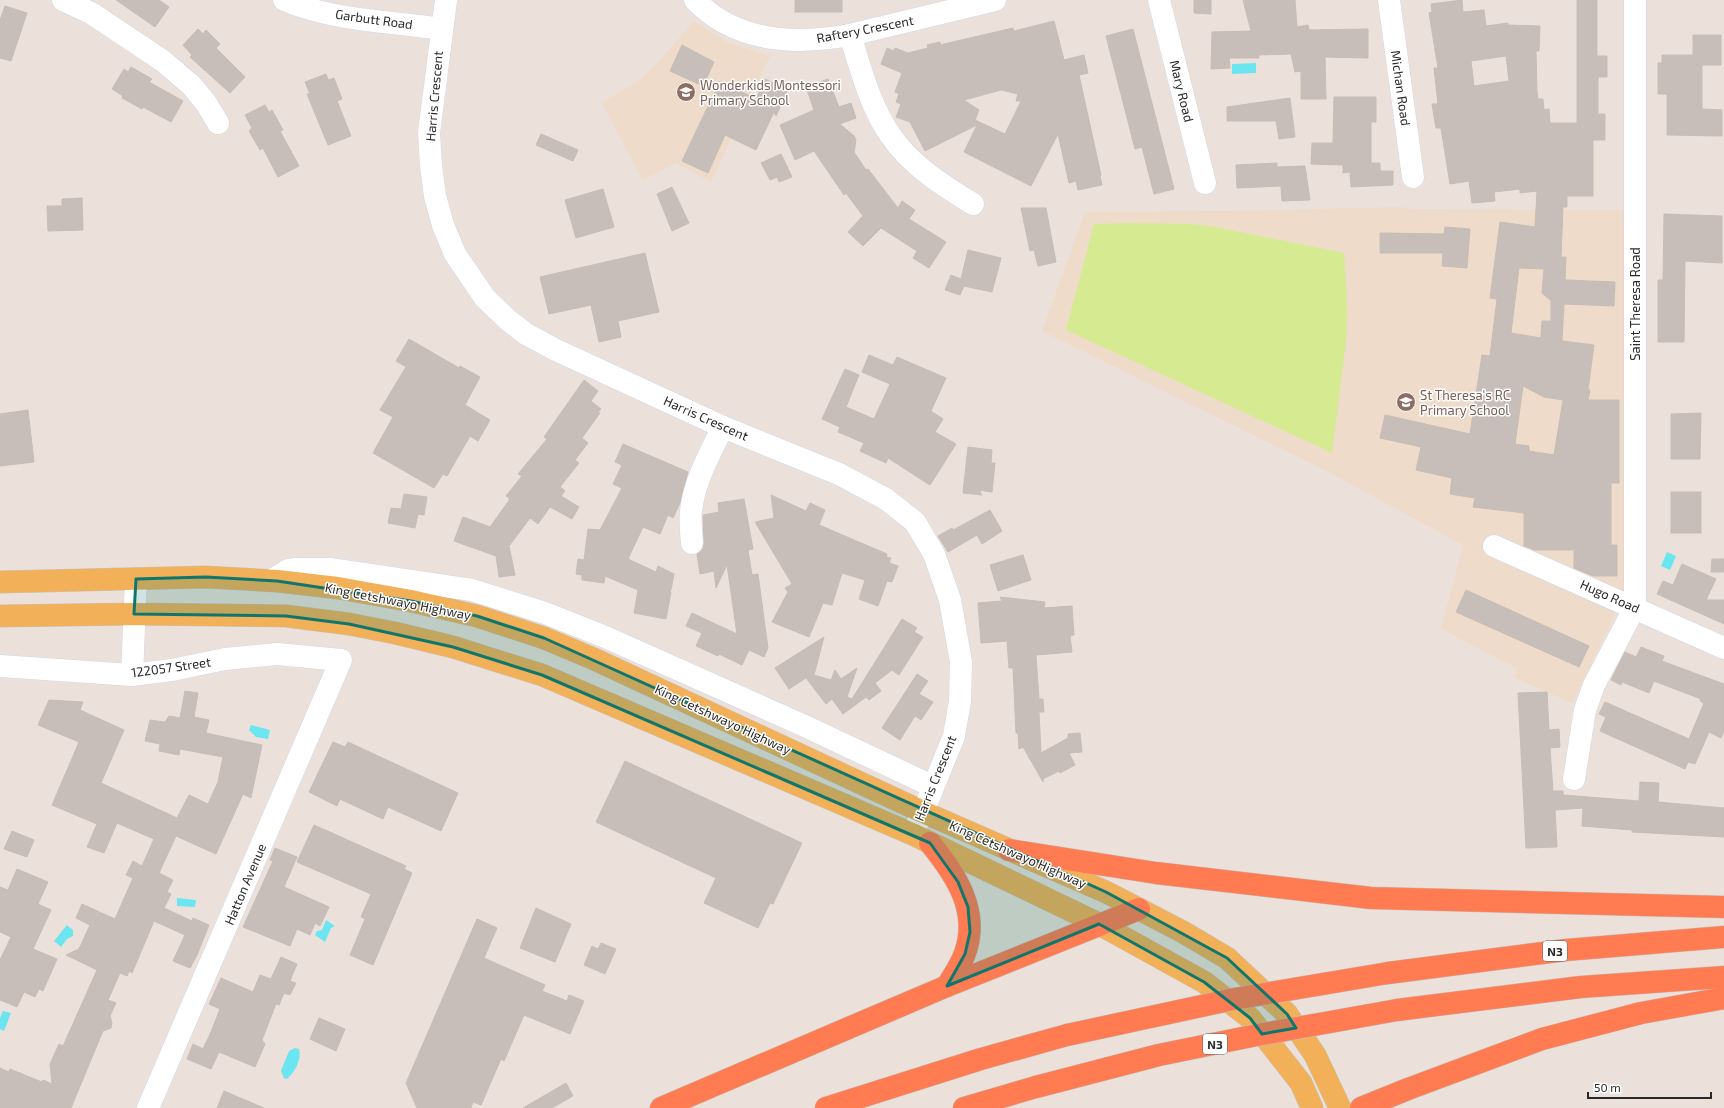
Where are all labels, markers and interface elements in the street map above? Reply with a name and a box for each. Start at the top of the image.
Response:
street label: Garbutt Road [334,6,414,32]
street label: Raftery Crescent [815,12,915,46]
street label: Michan Road [1388,49,1414,127]
street label: Harris Crescent [422,50,446,142]
street label: Mary Road [1167,58,1197,124]
place label: Wonderkids Montessori Primary School [700,77,841,108]
school or university icon: Wonderkids Montessori Primary School [675,81,697,103]
street label: Saint Theresa Road [1627,247,1643,361]
place label: St Theresa's RC Primary School [1420,387,1510,418]
school or university icon: St Theresa's RC Primary School [1395,391,1417,413]
street label: Harris Crescent [661,392,751,444]
street label: Hugo Road [1578,576,1642,616]
street label: King Cetshwayo Highway [324,579,472,623]
street label: 122057 Street [130,653,212,681]
street label: King Cetshwayo Highway [652,680,794,758]
street label: Harris Crescent [911,733,959,823]
street label: King Cetshwayo Highway [947,817,1089,892]
street label: Hatton Avenue [221,841,269,927]
road number: N3 [1543,941,1567,961]
road number: N3 [1203,1034,1227,1054]
scale bar [1588,1074,1711,1100]
text: 50 m [1594,1080,1621,1094]

